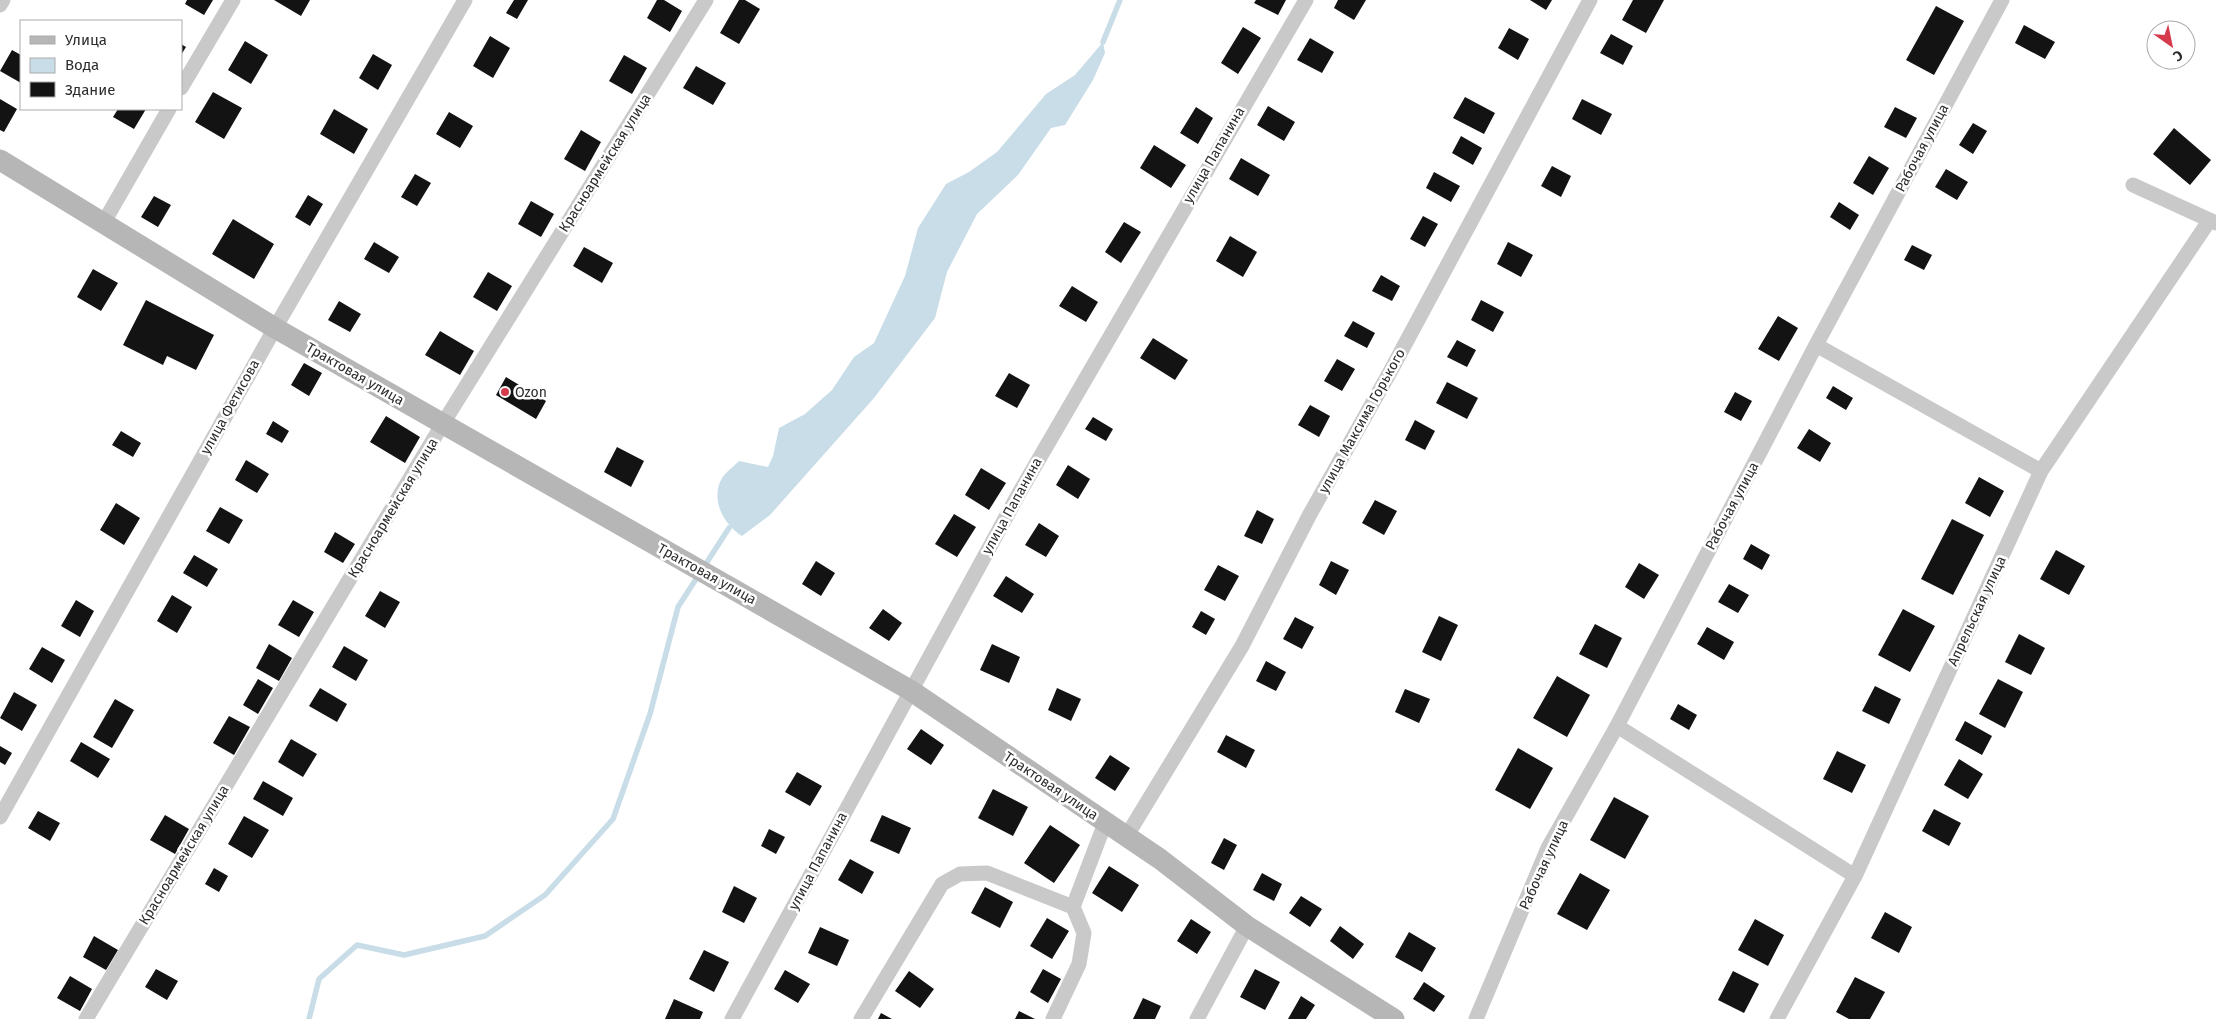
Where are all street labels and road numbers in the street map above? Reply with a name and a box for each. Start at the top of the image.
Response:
street label: Красноармейская улица [555,91,655,235]
street label: Рабочая улица [1892,101,1952,195]
street label: улица Папанина [1180,104,1248,206]
street label: Трактовая улица [303,339,407,409]
street label: улица Максима Горького [1315,346,1409,496]
street label: улица Фетисова [197,356,263,458]
street label: Красноармейская улица [344,435,442,581]
street label: улица Папанина [978,455,1046,557]
street label: Рабочая улица [1702,459,1762,553]
street label: Трактовая улица [655,540,759,608]
street label: Апрельская улица [1944,553,2010,669]
street label: Трактовая улица [1001,748,1101,824]
street label: Красноармейская улица [135,782,233,928]
street label: улица Папанина [785,809,851,913]
street label: Рабочая улица [1516,817,1572,913]

